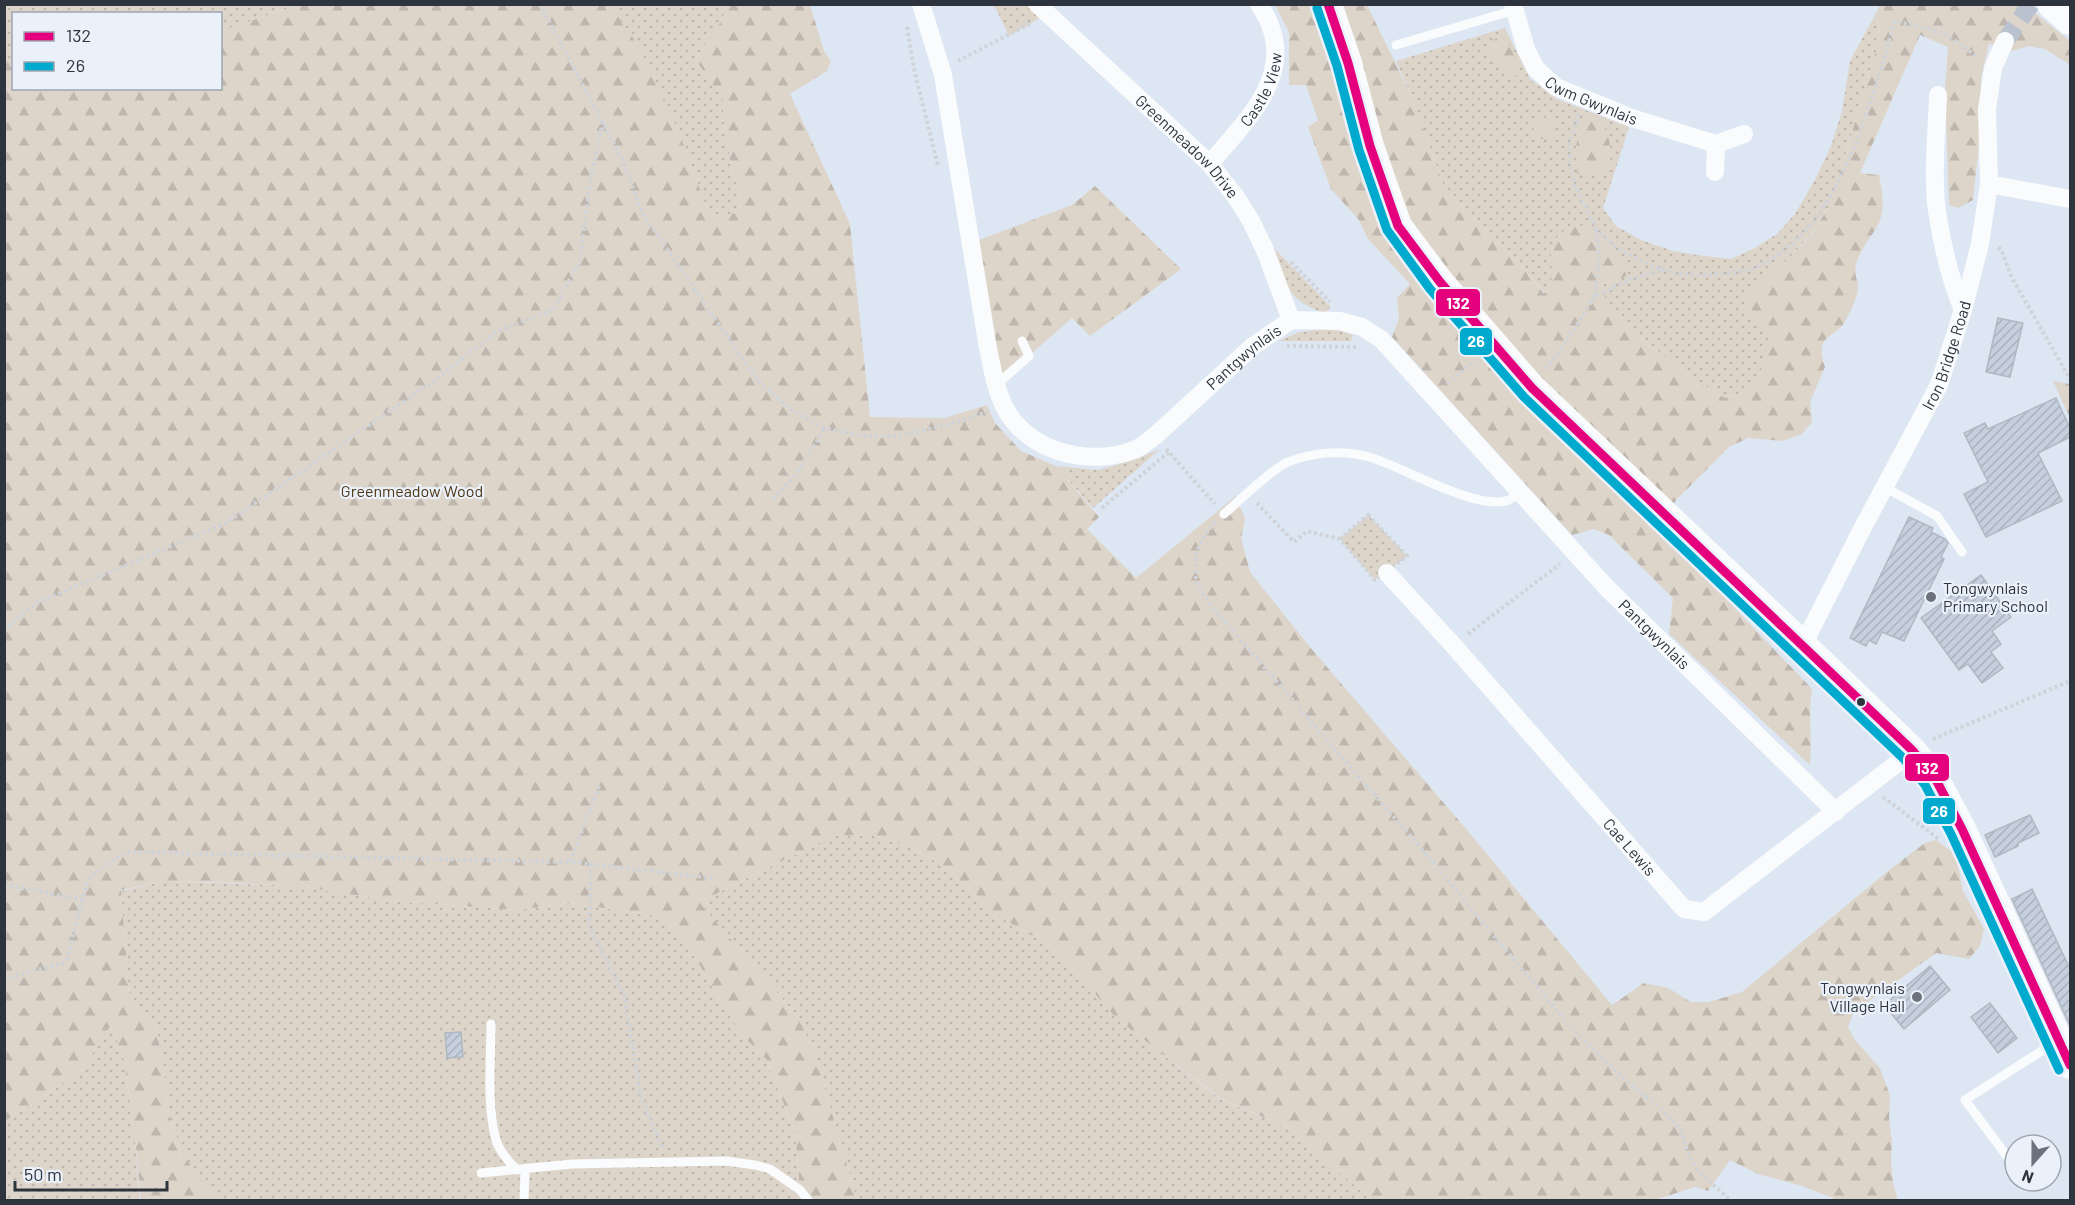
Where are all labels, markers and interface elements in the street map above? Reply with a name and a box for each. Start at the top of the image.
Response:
legend [12,12,222,90]
text: 132 [66,24,91,46]
street label: Castle View [1236,51,1285,130]
text: 26 [66,54,85,76]
street label: Cwm Gwynlais [1541,72,1640,128]
street label: Greenmeadow Drive [1132,90,1243,202]
line badge: 132 [1435,288,1481,317]
text: 132 [1446,293,1470,312]
street label: Iron Bridge Road [1918,299,1974,413]
street label: Pantgwynlais [1202,320,1284,393]
line badge: 26 [1459,327,1493,356]
text: 26 [1467,331,1485,350]
park label: Greenmeadow Wood [341,481,483,500]
place label: Tongwynlais Primary School [1943,578,2048,615]
marker: Tongwynlais Primary School [1924,590,1938,604]
street label: Pantgwynlais [1615,595,1694,673]
unlabelled marker [1855,696,1867,708]
line badge: 132 [1904,753,1950,782]
text: 132 [1915,758,1939,777]
line badge: 26 [1922,797,1956,825]
text: 26 [1930,801,1948,820]
street label: Cae Lewis [1600,814,1660,879]
place label: Tongwynlais Village Hall [1820,978,1905,1015]
marker: Tongwynlais Village Hall [1910,990,1924,1004]
north arrow [2003,1133,2063,1193]
scale bar [15,1154,166,1192]
text: 50 m [24,1163,62,1185]
text: N [2019,1167,2036,1188]

